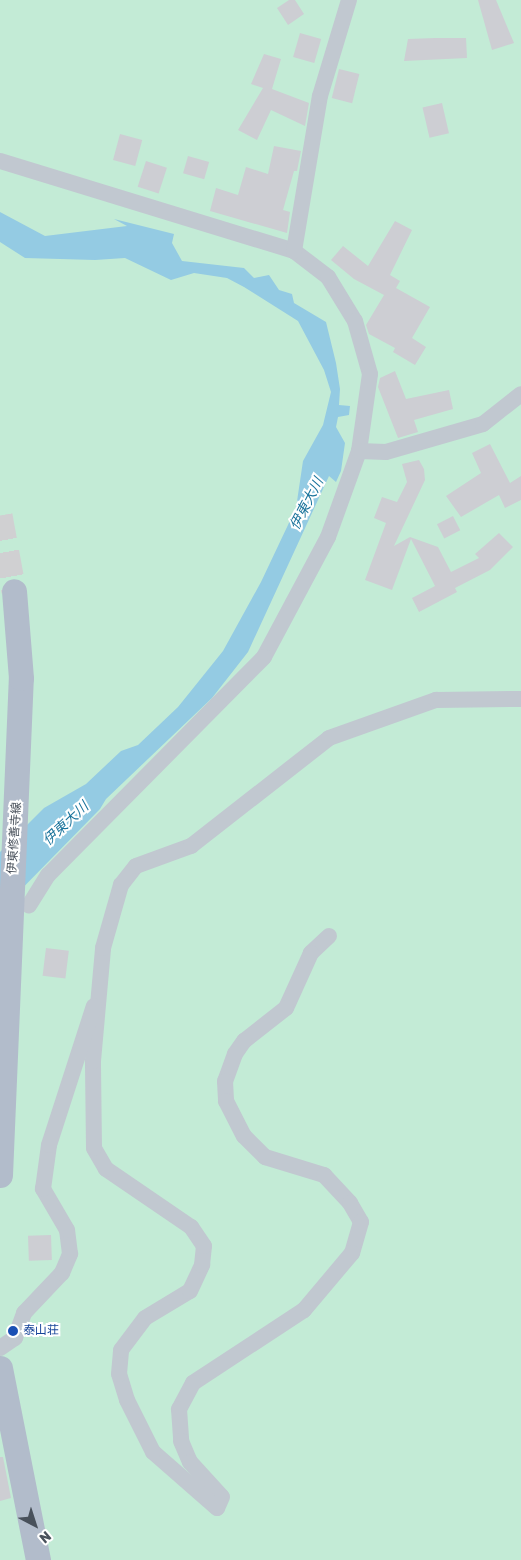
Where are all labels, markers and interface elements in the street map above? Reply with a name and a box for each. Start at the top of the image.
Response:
water label: 伊東大川 [287,475,327,533]
water label: 伊東大川 [40,799,92,849]
street label: 伊東修善寺線 [5,802,25,874]
place label: 泰山荘 [23,1324,59,1338]
marker: 泰山荘 [7,1325,19,1337]
north arrow [10,1500,60,1550]
text: N [36,1527,54,1547]

